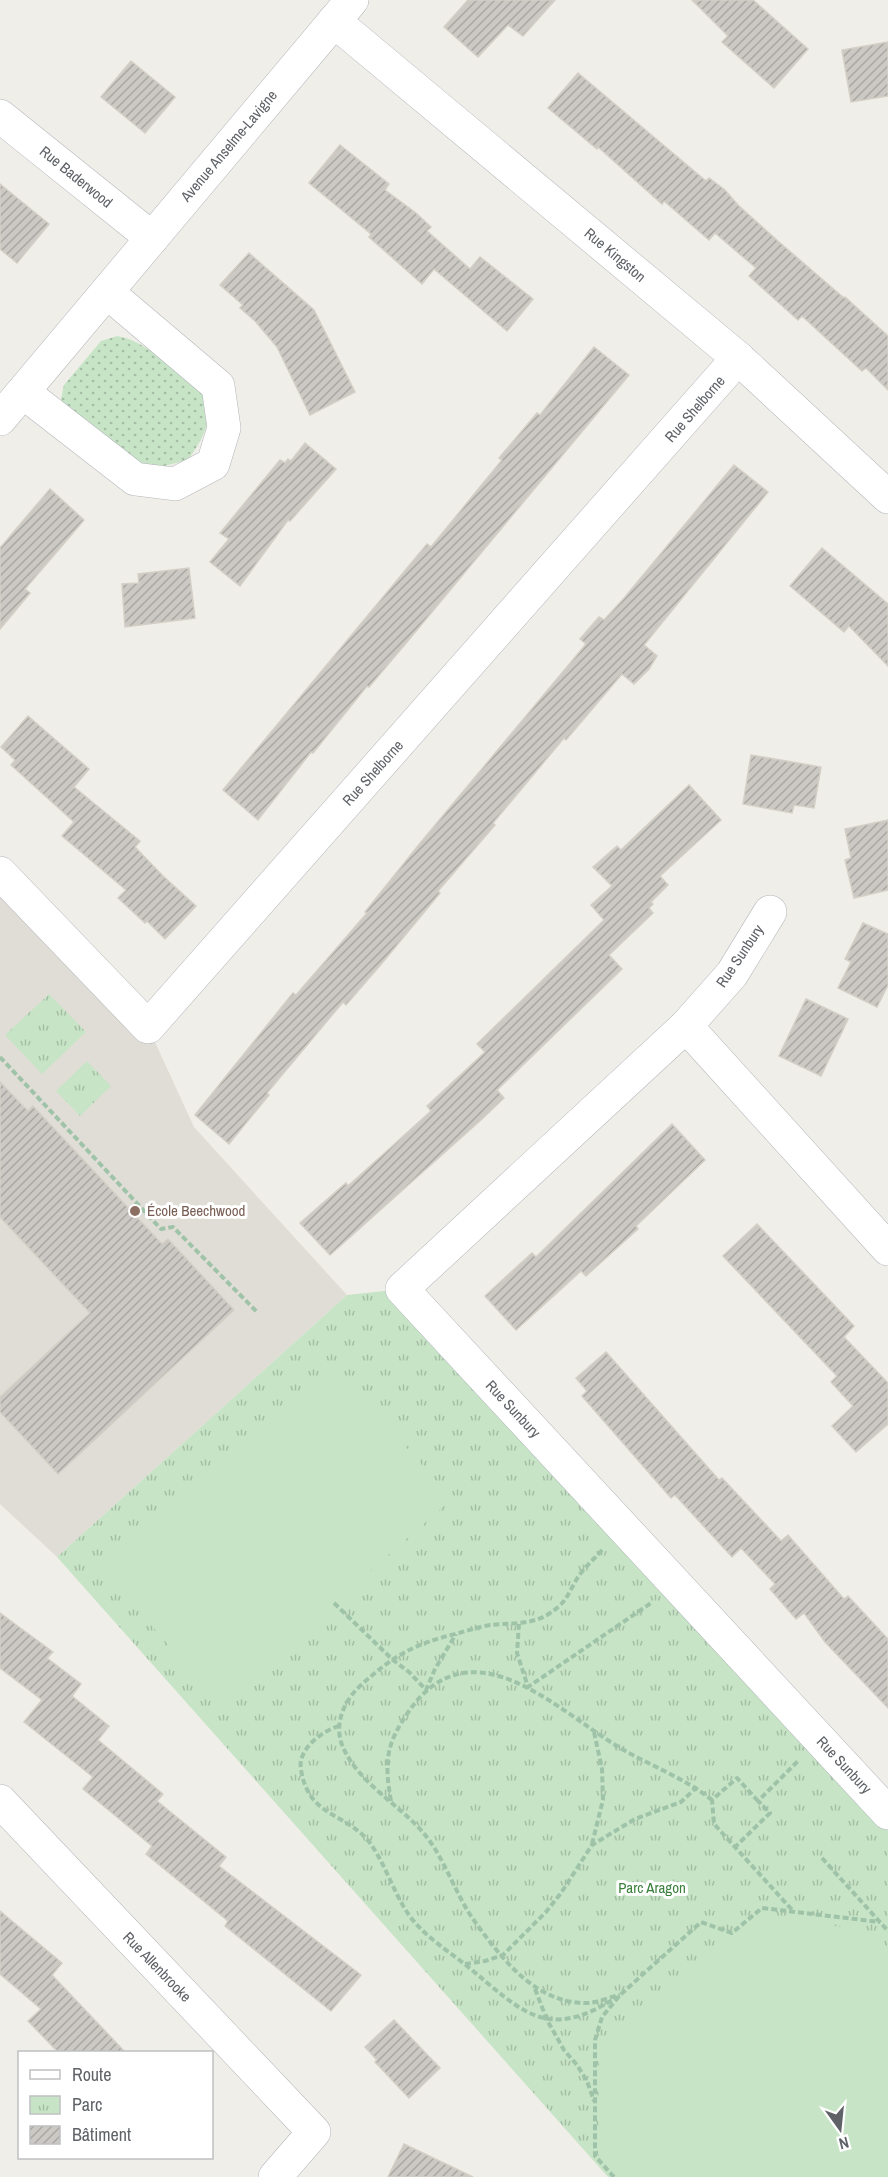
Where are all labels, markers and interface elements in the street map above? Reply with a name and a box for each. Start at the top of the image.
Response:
street label: Avenue Anselme-Lavigne [175,85,282,207]
street label: Rue Baderwood [35,141,117,213]
street label: Rue Kingston [580,223,651,287]
street label: Rue Shelborne [660,371,730,447]
street label: Rue Shelborne [337,735,408,810]
street label: Rue Sunbury [711,919,769,991]
place label: École Beechwood [147,1200,245,1221]
marker: École Beechwood [128,1204,142,1218]
street label: Rue Sunbury [481,1375,546,1443]
street label: Rue Sunbury [812,1731,877,1799]
park label: Parc Aragon [618,1877,686,1898]
street label: Rue Allenbrooke [118,1927,196,2007]
legend [18,2051,213,2159]
text: Route [72,2062,111,2087]
text: Parc [72,2092,102,2117]
north arrow [810,2099,870,2159]
text: Bâtiment [72,2122,131,2147]
text: N [836,2132,851,2155]

